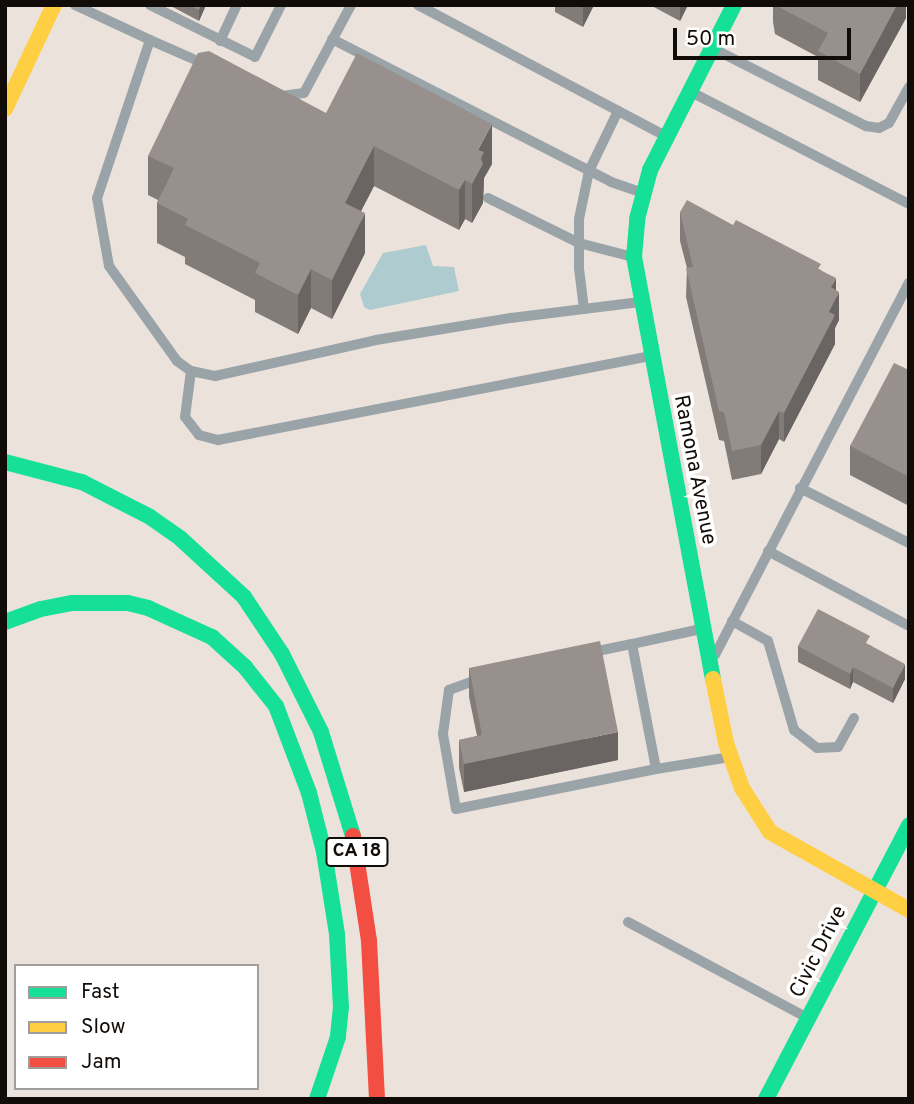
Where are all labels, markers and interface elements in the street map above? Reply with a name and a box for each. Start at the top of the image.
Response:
scale bar [676,14,855,58]
text: 50 m [686,26,735,53]
street label: Ramona Avenue [667,393,721,547]
road number: CA 18 [324,836,390,867]
street label: Civic Drive [785,902,853,1002]
legend [14,964,259,1090]
text: Fast [81,979,120,1006]
text: Slow [81,1014,126,1041]
text: Jam [81,1049,122,1076]

